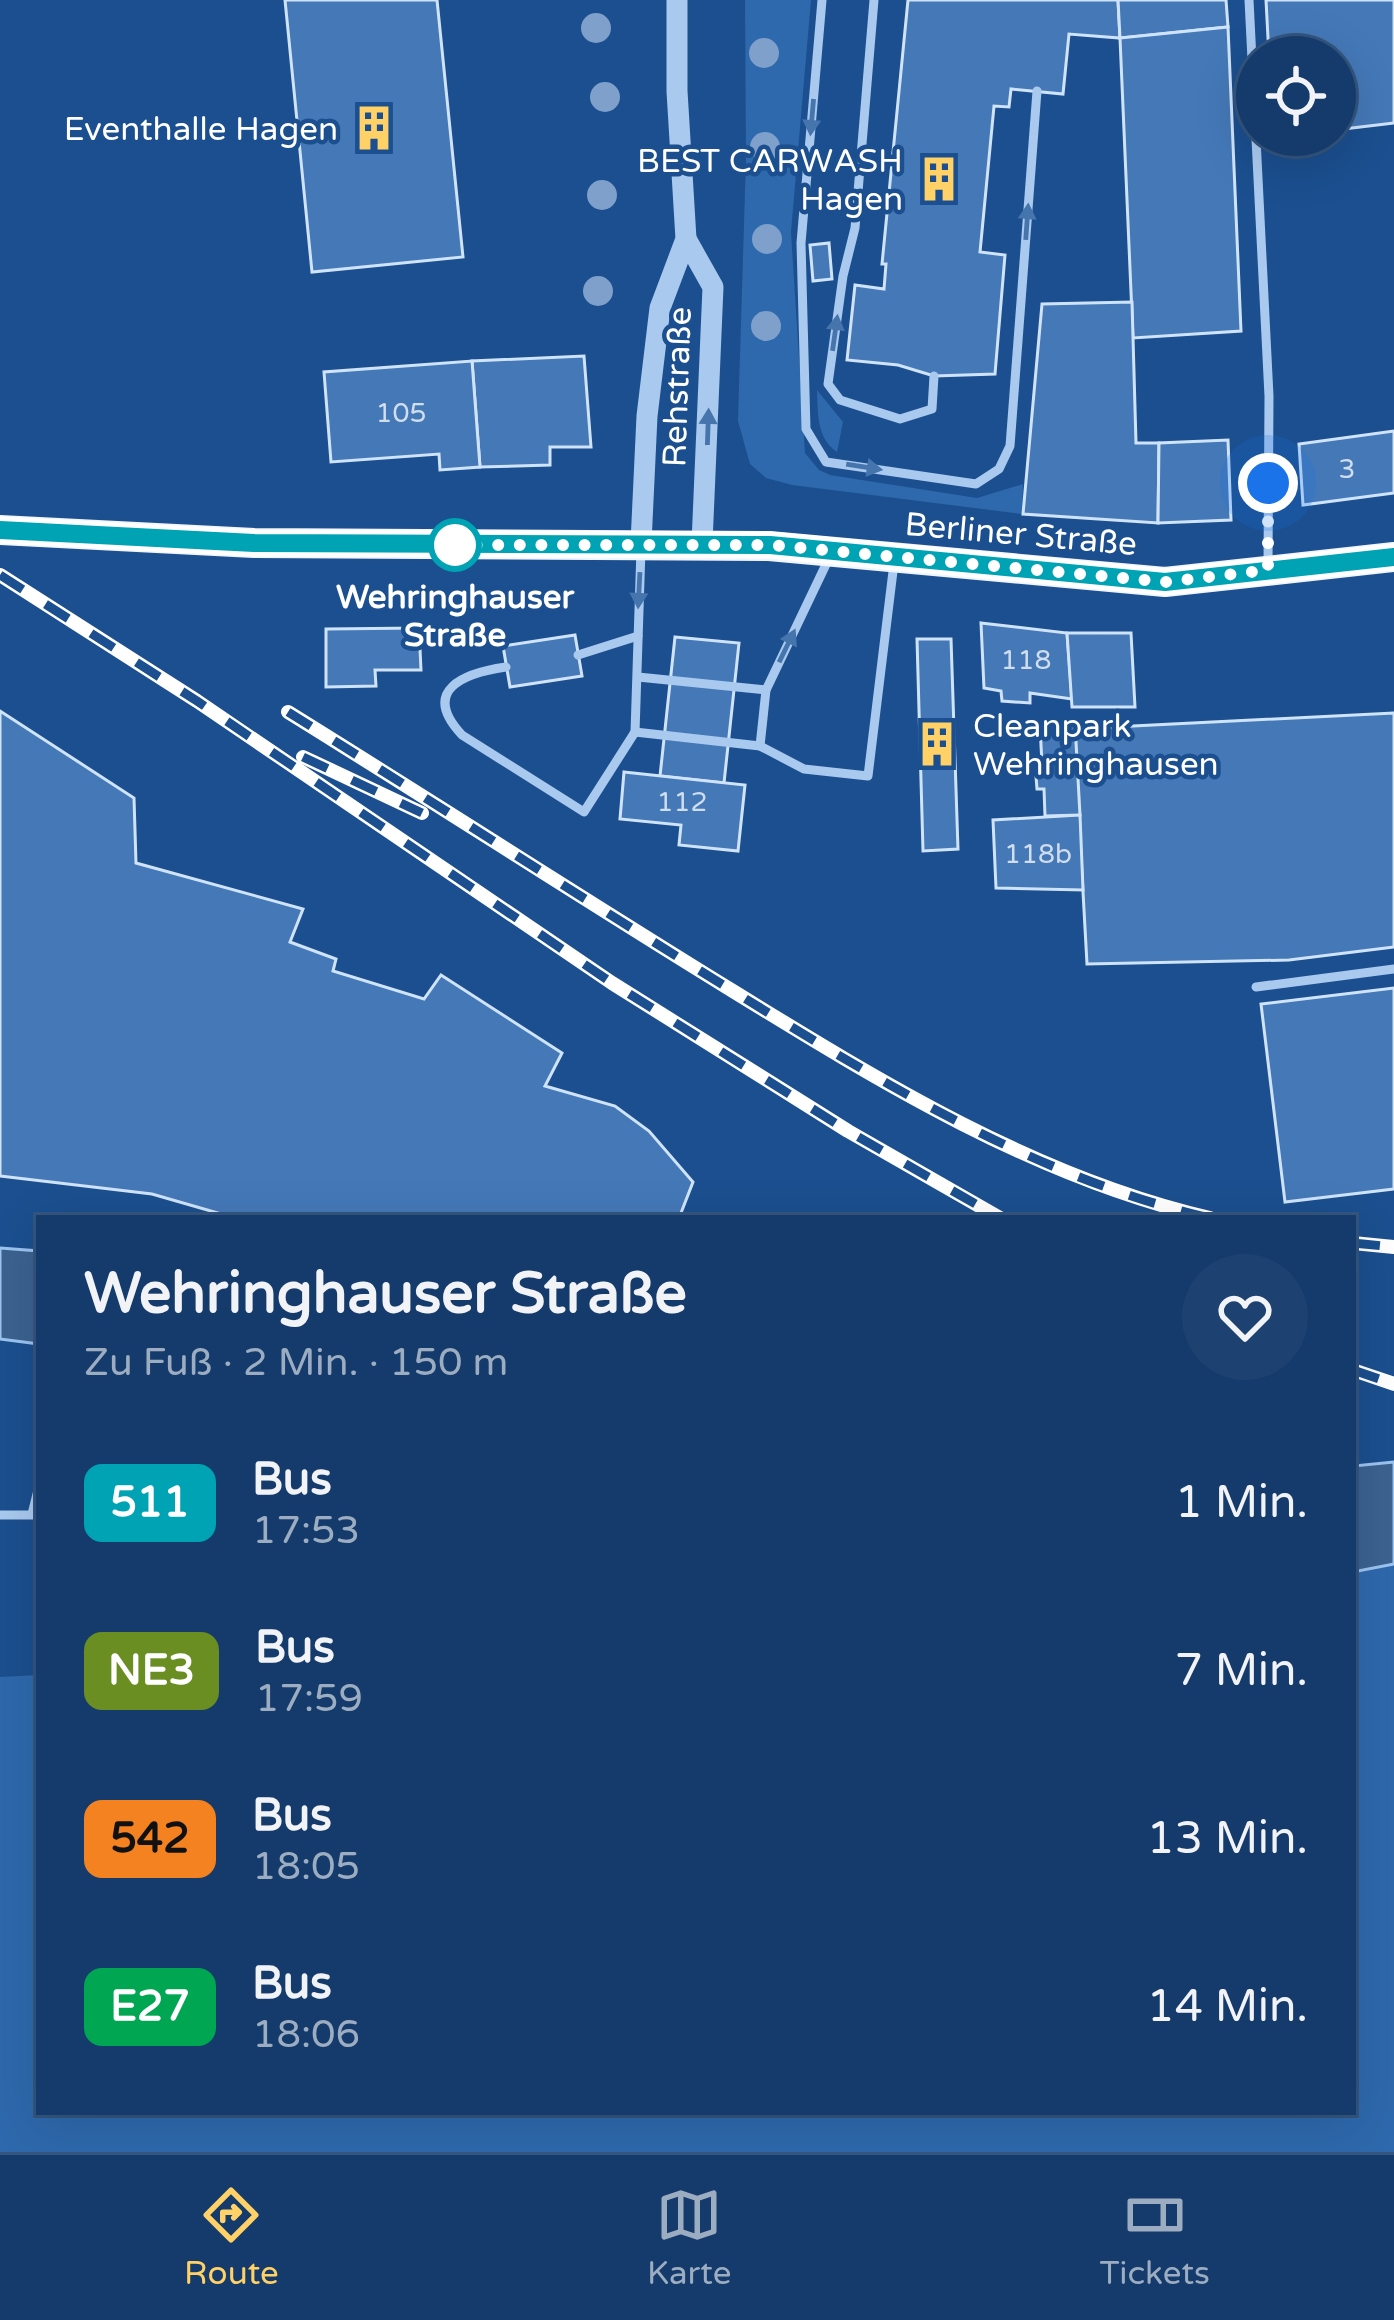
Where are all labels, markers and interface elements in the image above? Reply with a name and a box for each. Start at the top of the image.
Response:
map controls [1236,36,1356,156]
button: locate [1236,36,1356,156]
one-way arrow [802,98,821,136]
building icon: Eventhalle Hagen [349,103,399,153]
place label: Eventhalle Hagen [64,110,338,149]
place label: BEST CARWASH Hagen [637,142,903,219]
building icon: BEST CARWASH Hagen [914,154,964,204]
one-way arrow [1018,203,1037,240]
street label: Rehstraße [655,306,700,468]
one-way arrow [826,314,845,351]
house number: 105 [376,397,426,430]
one-way arrow [698,407,717,445]
your location [1238,453,1298,513]
house number: 3 [1339,453,1355,486]
one-way arrow [846,459,884,477]
street label: Berliner Straße [903,505,1138,564]
marker: Wehringhauser Straße [430,520,480,570]
one-way arrow [629,572,648,610]
place label: Wehringhauser Straße [336,578,574,655]
one-way arrow [777,628,797,663]
house number: 118 [1001,644,1051,677]
place label: Cleanpark Wehringhausen [973,707,1219,784]
building icon: Cleanpark Wehringhausen [912,719,962,769]
house number: 112 [657,786,707,819]
house number: 118b [1004,838,1072,871]
button: heart [1182,1254,1308,1380]
text: Wehringhauser Straße [84,1260,687,1328]
text: Zu Fuß · 2 Min. · 150 m [84,1339,508,1386]
text: Bus [252,1453,332,1507]
text: 1 Min. [1175,1476,1308,1530]
text: 511 [110,1477,190,1528]
text: 17:53 [252,1507,360,1554]
text: Bus [255,1621,335,1675]
text: 7 Min. [1175,1644,1308,1698]
text: NE3 [108,1645,195,1696]
text: 17:59 [255,1675,363,1722]
text: Bus [252,1789,332,1843]
text: 13 Min. [1146,1812,1308,1866]
text: 542 [110,1813,190,1864]
text: 18:05 [252,1843,360,1890]
text: Bus [252,1957,332,2011]
text: 14 Min. [1146,1980,1308,2034]
text: E27 [110,1981,190,2032]
text: 18:06 [252,2011,360,2058]
tab: Route [184,2182,279,2293]
tab: Karte [647,2182,731,2293]
tab: Tickets [1100,2182,1210,2293]

